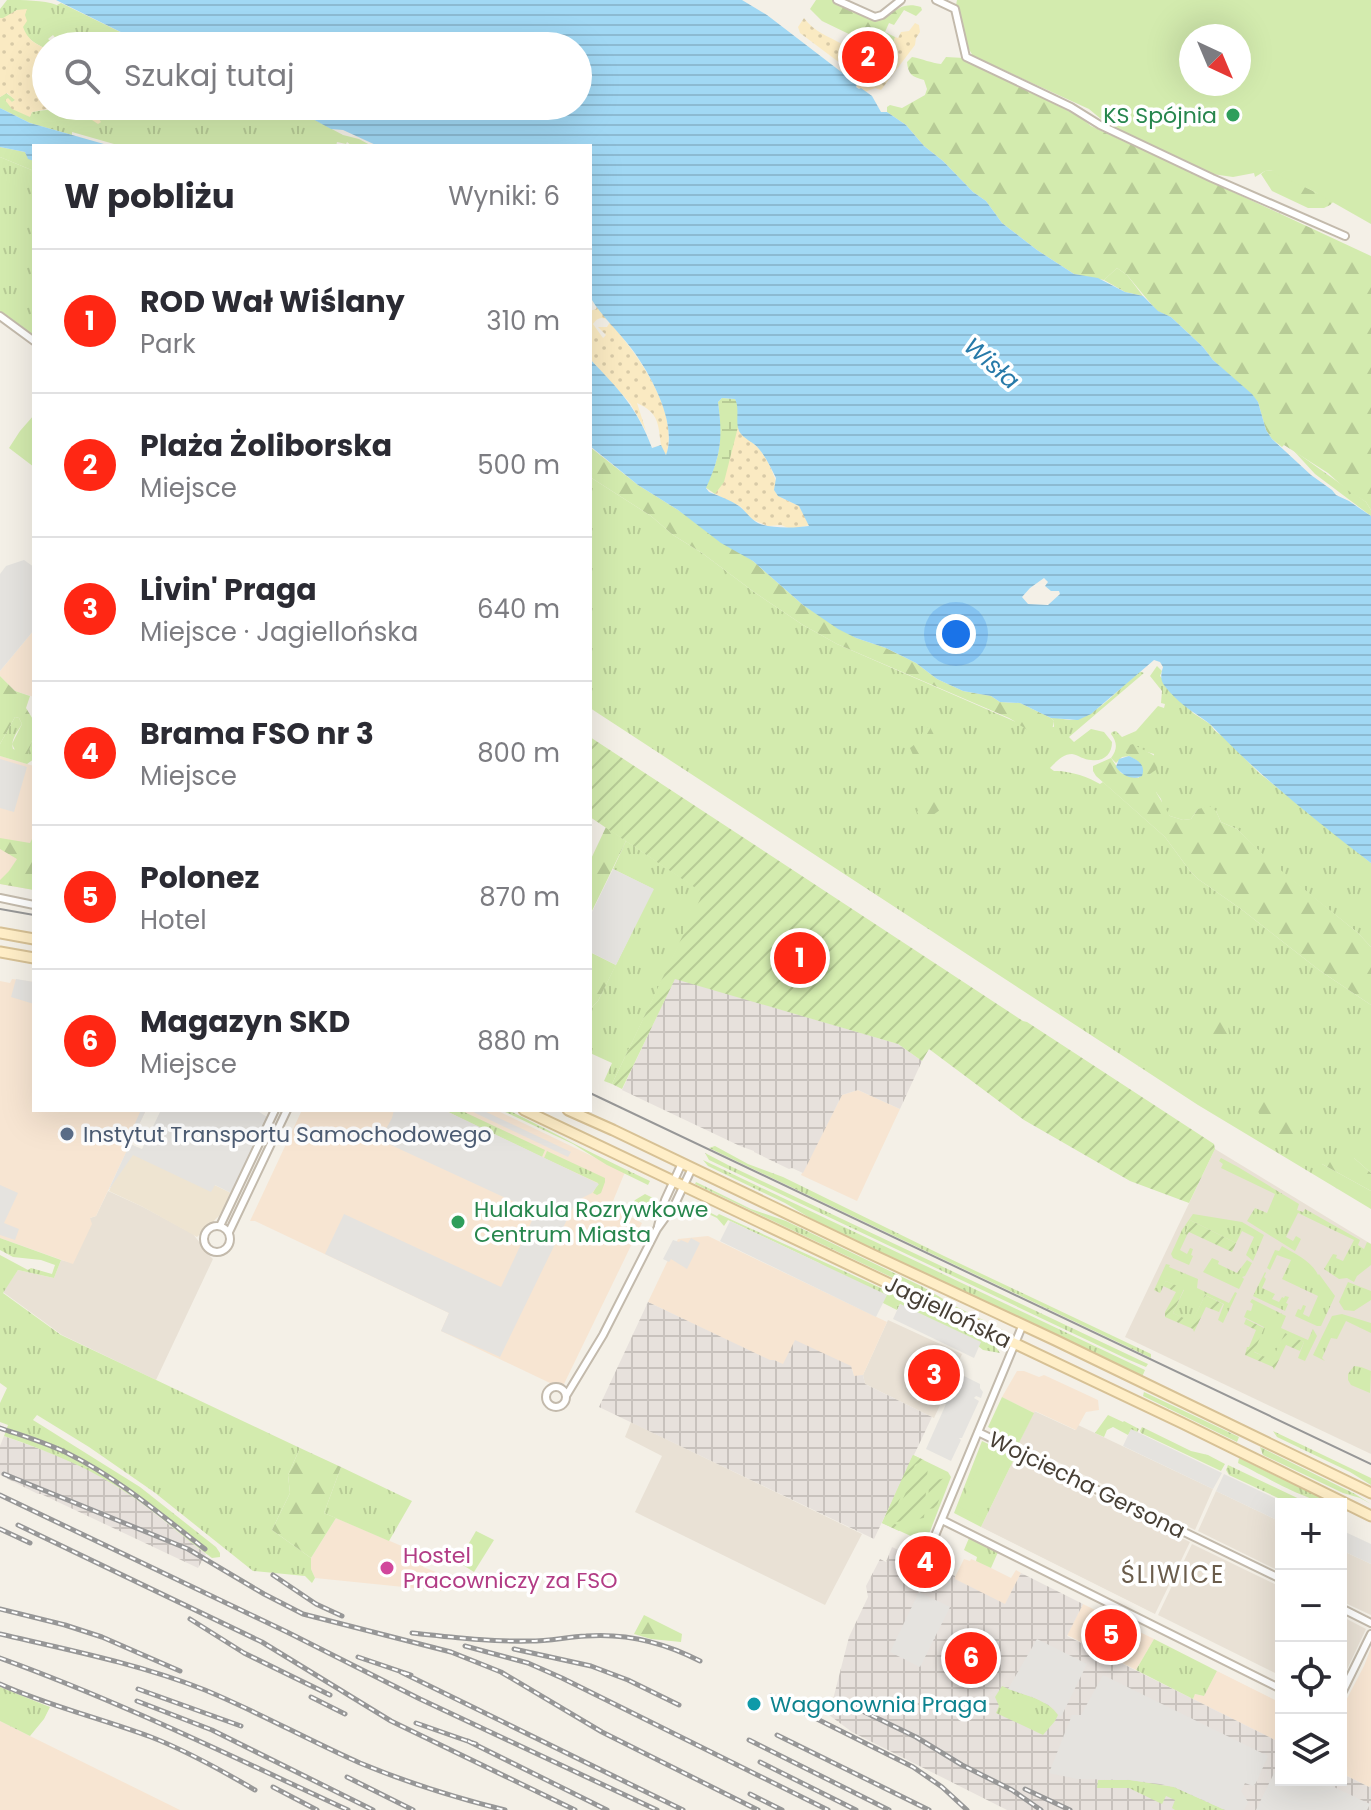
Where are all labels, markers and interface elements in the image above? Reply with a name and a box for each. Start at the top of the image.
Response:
north arrow [1179,24,1251,96]
pin: 2 [842,27,894,87]
search box [32,32,592,120]
icon: search [60,54,104,98]
text: Szukaj tutaj [124,54,294,97]
place label: KS Spójnia [1103,100,1217,131]
marker: KS Spójnia [1224,106,1242,124]
text: W pobliżu [64,172,235,220]
text: Wyniki: 6 [448,178,560,214]
text: ROD Wał Wiślany [140,280,405,323]
text: 1 [85,303,95,339]
text: 310 m [486,303,560,339]
text: Park [140,326,196,362]
water label: Wisła [957,330,1027,396]
text: Plaża Żoliborska [140,424,392,467]
text: 2 [83,447,97,483]
text: 500 m [477,447,560,483]
text: Miejsce [140,470,237,506]
text: Livin' Praga [140,568,317,611]
text: 3 [82,591,98,627]
text: 640 m [477,591,560,627]
text: Miejsce · Jagiellońska [140,614,418,650]
your location [936,614,976,654]
text: Brama FSO nr 3 [140,712,374,755]
text: 4 [81,735,99,771]
text: 800 m [477,735,560,771]
text: Miejsce [140,758,237,794]
text: Polonez [140,856,259,899]
text: 5 [82,879,98,915]
text: 870 m [479,879,560,915]
text: Hotel [140,902,207,938]
pin: 1 [774,928,826,988]
text: Magazyn SKD [140,1000,350,1043]
text: 6 [82,1023,98,1059]
text: 880 m [477,1023,560,1059]
text: Miejsce [140,1046,237,1082]
place label: Instytut Transportu Samochodowego [83,1119,492,1150]
marker: Instytut Transportu Samochodowego [58,1125,76,1143]
place label: Hulakula Rozrywkowe Centrum Miasta [474,1194,708,1250]
marker: Hulakula Rozrywkowe Centrum Miasta [449,1213,467,1231]
street label: Jagiellońska [880,1268,1016,1356]
pin: 3 [908,1345,960,1405]
street label: Wojciecha Gersona [984,1424,1190,1546]
map controls [1275,1498,1347,1786]
button: + [1275,1498,1347,1570]
pin: 4 [899,1532,951,1592]
place label: Hostel Pracowniczy za FSO [403,1540,617,1596]
district label: ŚLIWICE [1121,1558,1225,1591]
marker: Hostel Pracowniczy za FSO [378,1559,396,1577]
button: − [1275,1570,1347,1642]
pin: 5 [1085,1605,1137,1665]
pin: 6 [945,1628,997,1688]
button: locate [1275,1642,1347,1714]
place label: Wagonownia Praga [770,1689,987,1720]
marker: Wagonownia Praga [745,1695,763,1713]
button: layers [1275,1714,1347,1786]

